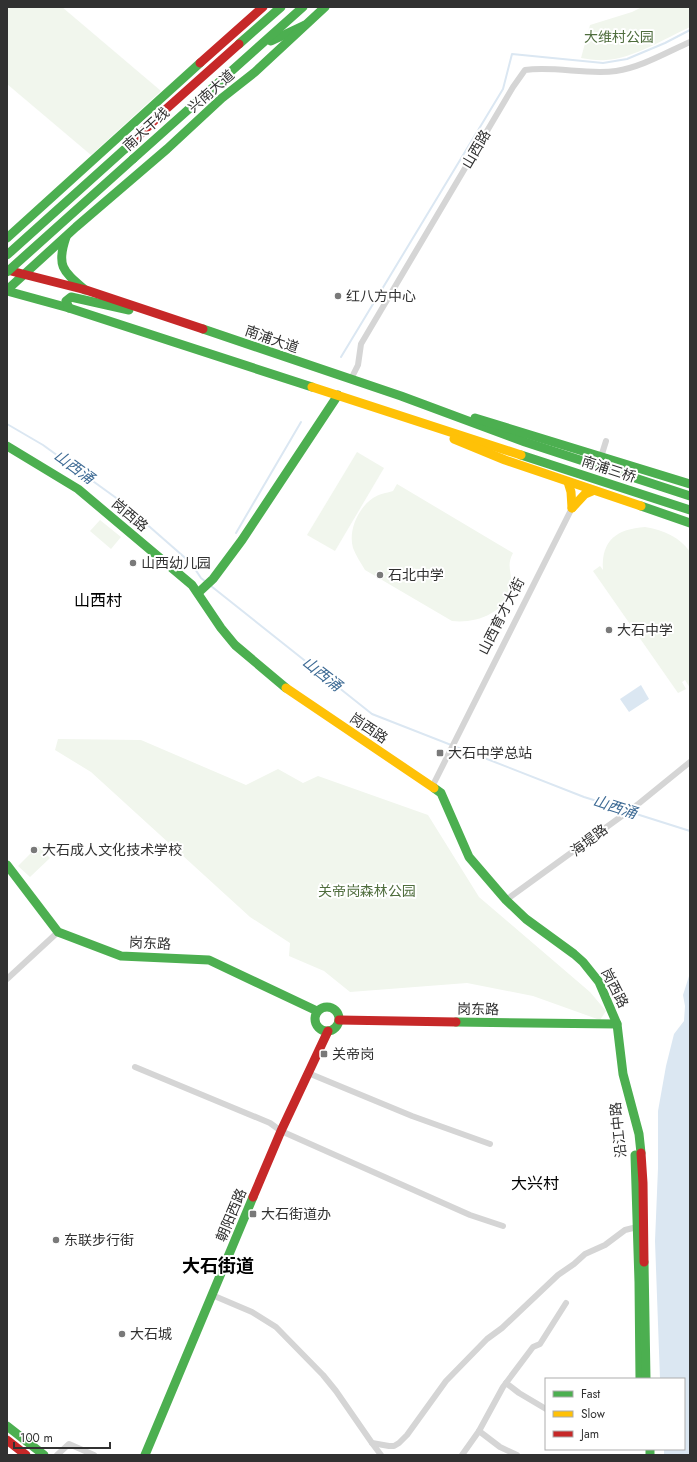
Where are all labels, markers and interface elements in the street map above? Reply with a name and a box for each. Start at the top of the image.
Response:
park label: 大维村公园 [584,27,654,47]
street label: 兴南大道 [183,65,239,117]
street label: 南大干线 [119,103,173,155]
street label: 山西路 [457,126,495,172]
place label: 红八方中心 [346,286,416,306]
marker: 红八方中心 [333,291,343,301]
street label: 南浦大道 [242,320,302,358]
water label: 山西涌 [49,445,100,490]
street label: 南浦三桥 [579,451,639,487]
street label: 岗西路 [107,494,153,536]
place label: 山西幼儿园 [141,553,211,573]
marker: 山西幼儿园 [128,558,138,568]
place label: 石北中学 [388,565,444,585]
marker: 石北中学 [375,570,385,580]
street label: 山西育才大街 [473,574,529,658]
district label: 山西村 [74,589,122,612]
place label: 大石中学 [617,620,673,640]
marker: 大石中学 [604,625,614,635]
water label: 山西涌 [297,651,348,698]
street label: 岗西路 [346,708,392,748]
place label: 大石中学总站 [448,743,532,763]
marker: 大石中学总站 [435,748,445,758]
water label: 山西涌 [590,790,642,825]
street label: 海堤路 [566,819,612,861]
place label: 大石成人文化技术学校 [42,840,182,860]
marker: 大石成人文化技术学校 [29,845,39,855]
park label: 关帝岗森林公园 [318,881,416,901]
street label: 岗东路 [129,932,171,954]
street label: 岗西路 [597,965,633,1011]
street label: 岗东路 [457,999,499,1019]
place label: 关帝岗 [332,1044,374,1064]
marker: 关帝岗 [319,1049,329,1059]
street label: 沿江中路 [605,1101,631,1159]
district label: 大兴村 [511,1172,559,1195]
street label: 朝阳西路 [211,1185,251,1245]
place label: 大石街道办 [261,1204,331,1224]
marker: 大石街道办 [248,1209,258,1219]
place label: 东联步行街 [64,1230,134,1250]
marker: 东联步行街 [51,1235,61,1245]
district label: 大石街道 [182,1253,254,1279]
place label: 大石城 [130,1324,172,1344]
marker: 大石城 [117,1329,127,1339]
legend [545,1378,685,1450]
text: Fast [581,1385,600,1403]
text: Slow [581,1405,606,1423]
scale bar [14,1424,110,1450]
text: Jam [579,1425,599,1443]
text: 100 m [20,1429,53,1447]

